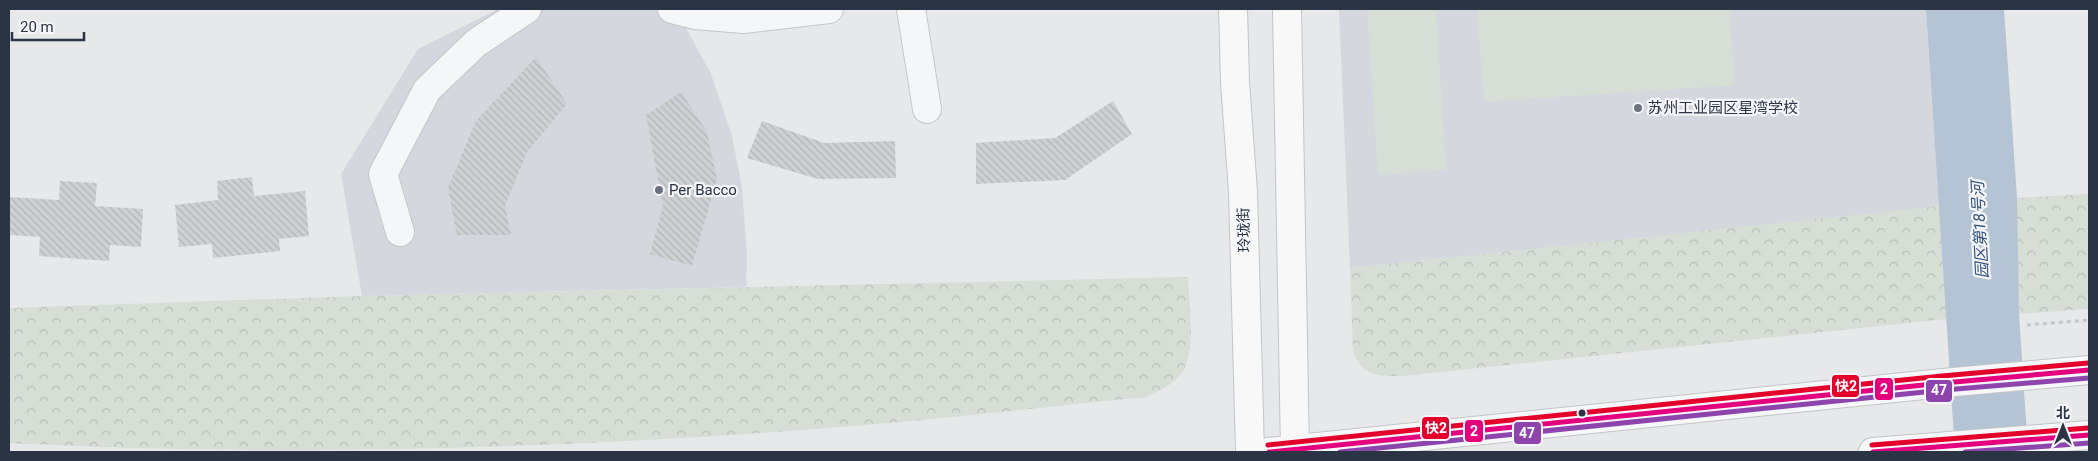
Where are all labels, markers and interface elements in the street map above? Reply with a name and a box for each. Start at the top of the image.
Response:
scale bar [12,10,85,42]
text: 20 m [20,18,54,36]
place label: 苏州工业园区星湾学校 [1648,99,1798,117]
marker: 苏州工业园区星湾学校 [1632,102,1644,114]
water label: 园区第18号河 [1968,178,1992,279]
place label: Per Bacco [669,181,737,199]
marker: Per Bacco [653,184,665,196]
street label: 玲珑街 [1234,207,1254,253]
line badge: 快2 [1831,374,1860,398]
line badge: 2 [1874,377,1894,401]
text: 快2 [1835,378,1857,394]
line badge: 47 [1925,379,1953,403]
text: 2 [1880,381,1888,397]
text: 47 [1931,382,1947,398]
north arrow [2038,401,2088,451]
text: 北 [2056,405,2070,421]
unlabelled marker [1577,408,1587,418]
line badge: 快2 [1421,416,1450,440]
line badge: 2 [1464,419,1484,443]
text: 快2 [1425,420,1447,436]
line badge: 47 [1513,421,1542,445]
text: 2 [1470,423,1478,439]
text: 47 [1519,425,1535,441]

